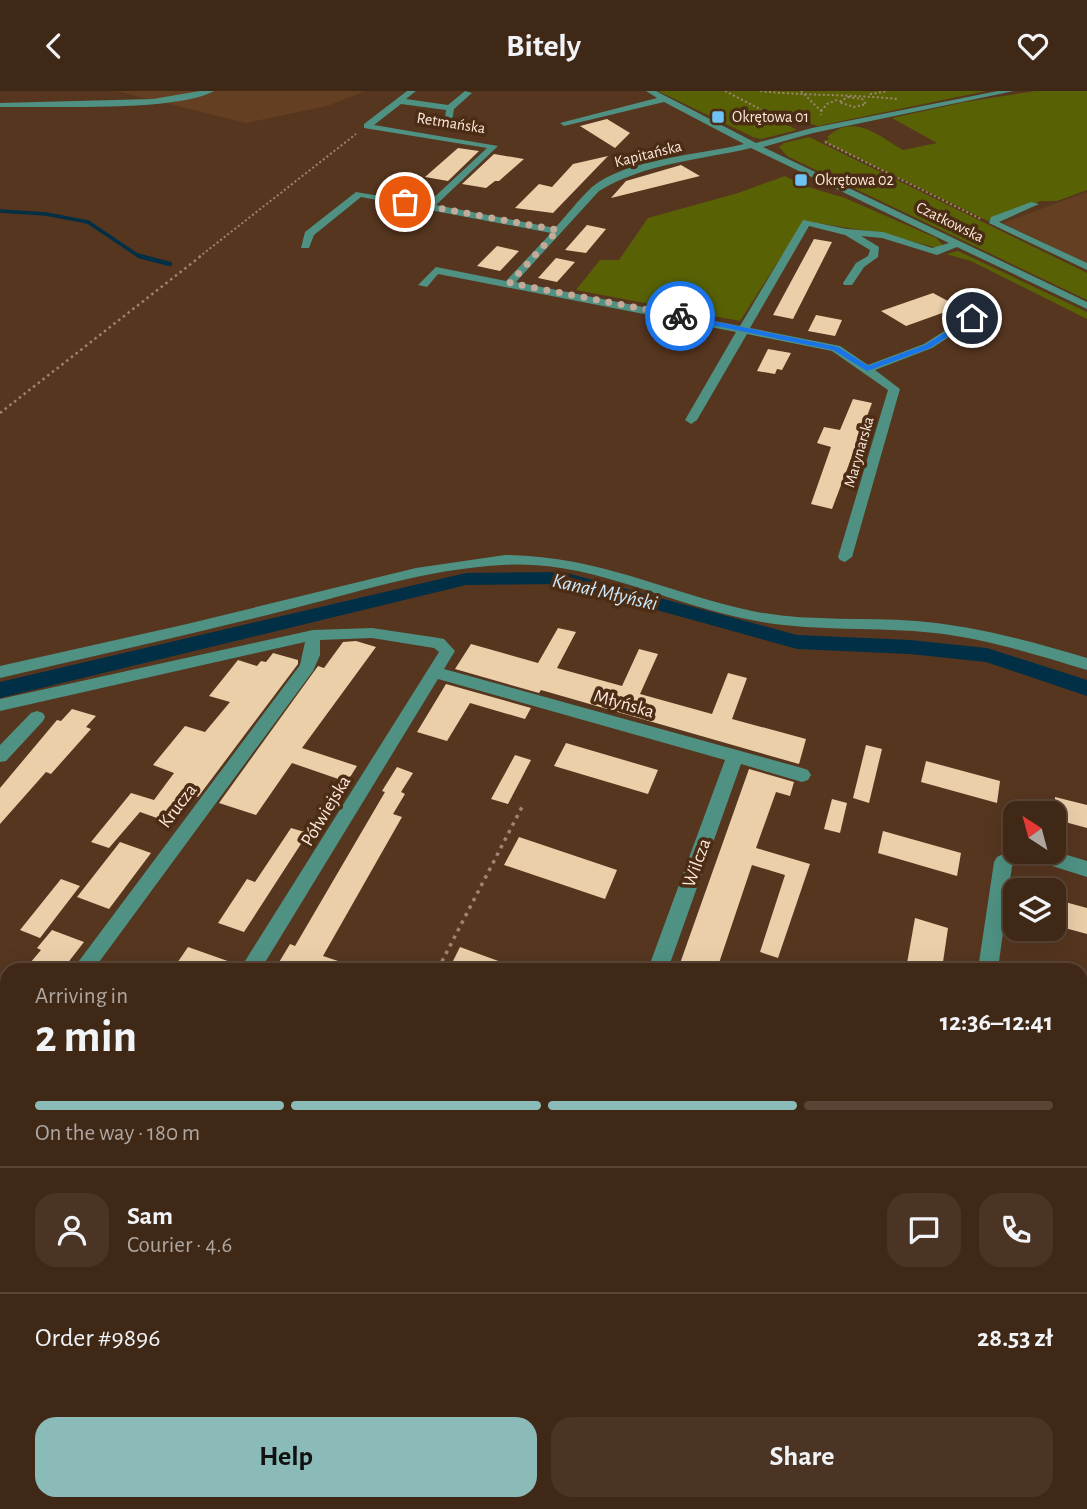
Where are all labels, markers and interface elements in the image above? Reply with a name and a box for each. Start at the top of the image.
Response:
icon: back [35,27,73,65]
icon: heart [1014,27,1052,65]
text: Bitely [506,30,581,62]
marker: Okrętowa 01 [710,109,726,125]
place label: Okrętowa 01 [732,109,809,125]
street label: Retmańska [415,110,487,136]
street label: Kapitańska [613,138,683,170]
pin [375,172,435,232]
marker: Okrętowa 02 [793,172,809,188]
place label: Okrętowa 02 [815,172,894,188]
icon: bag [386,183,424,221]
street label: Czatkowska [914,199,986,245]
courier [645,281,715,351]
pin [942,288,1002,348]
icon: bike [661,297,699,335]
icon: home [953,299,991,337]
street label: Marynarska [841,415,878,489]
water label: Kanał Młyński [550,570,660,614]
street label: Młyńska [592,686,657,722]
street label: Półwiejska [298,772,355,850]
street label: Krucza [155,780,201,832]
north arrow [1003,801,1066,865]
map controls [1003,801,1066,941]
street label: Wilcza [679,836,715,890]
button: layers [1003,878,1066,941]
text: Arriving in [35,985,128,1008]
text: 12:36–12:41 [940,1009,1053,1035]
text: 2 min [35,1014,137,1060]
text: On the way · 180 m [35,1122,200,1145]
button: person [35,1193,109,1267]
button: chat [887,1193,961,1267]
button: phone [979,1193,1053,1267]
text: Sam [127,1203,173,1229]
text: Courier · 4.6 [127,1234,232,1257]
text: Order #9896 [35,1325,160,1351]
text: 28.53 zł [977,1325,1053,1351]
button: Help [35,1417,537,1497]
button: Share [551,1417,1053,1497]

